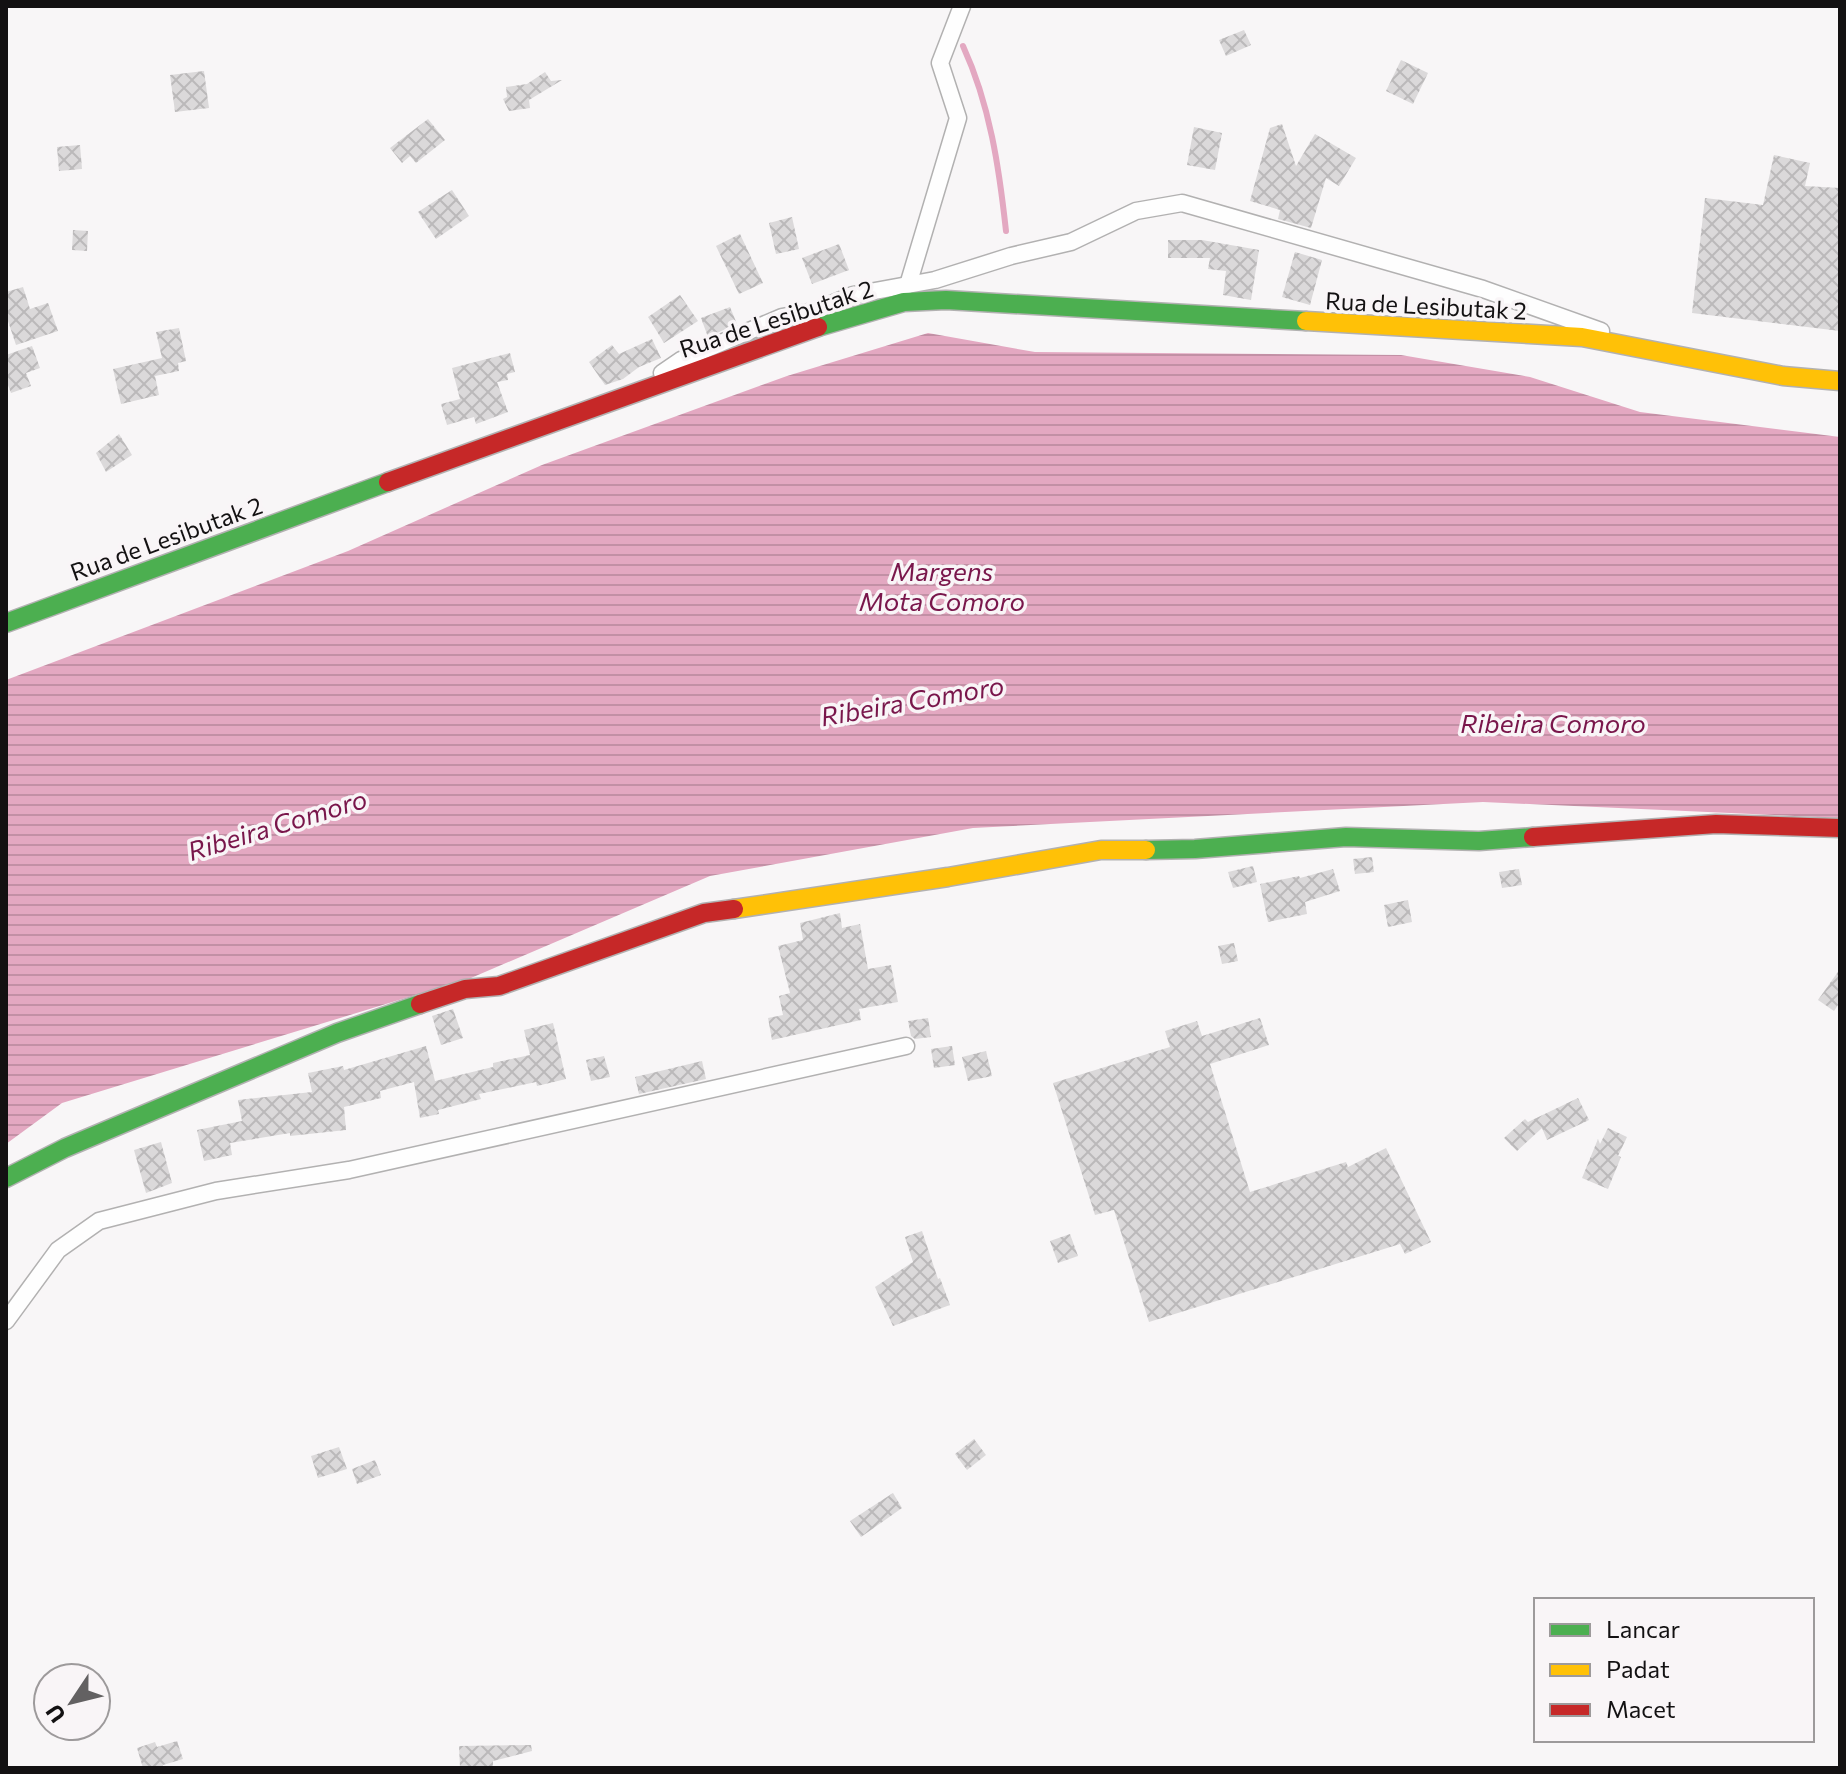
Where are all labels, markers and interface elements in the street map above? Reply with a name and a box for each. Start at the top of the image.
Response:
street label: Rua de Lesibutak 2 [675,273,877,363]
street label: Rua de Lesibutak 2 [1324,285,1528,325]
street label: Rua de Lesibutak 2 [66,490,266,586]
water label: Margens Mota Comoro [859,555,1025,616]
water label: Ribeira Comoro [818,669,1006,731]
water label: Ribeira Comoro [1460,707,1646,738]
water label: Ribeira Comoro [184,782,370,866]
legend [1534,1598,1814,1742]
text: Lancar [1606,1614,1680,1643]
text: Padat [1606,1654,1670,1683]
north arrow [32,1662,112,1742]
text: Macet [1606,1694,1676,1723]
text: U [40,1699,71,1728]

